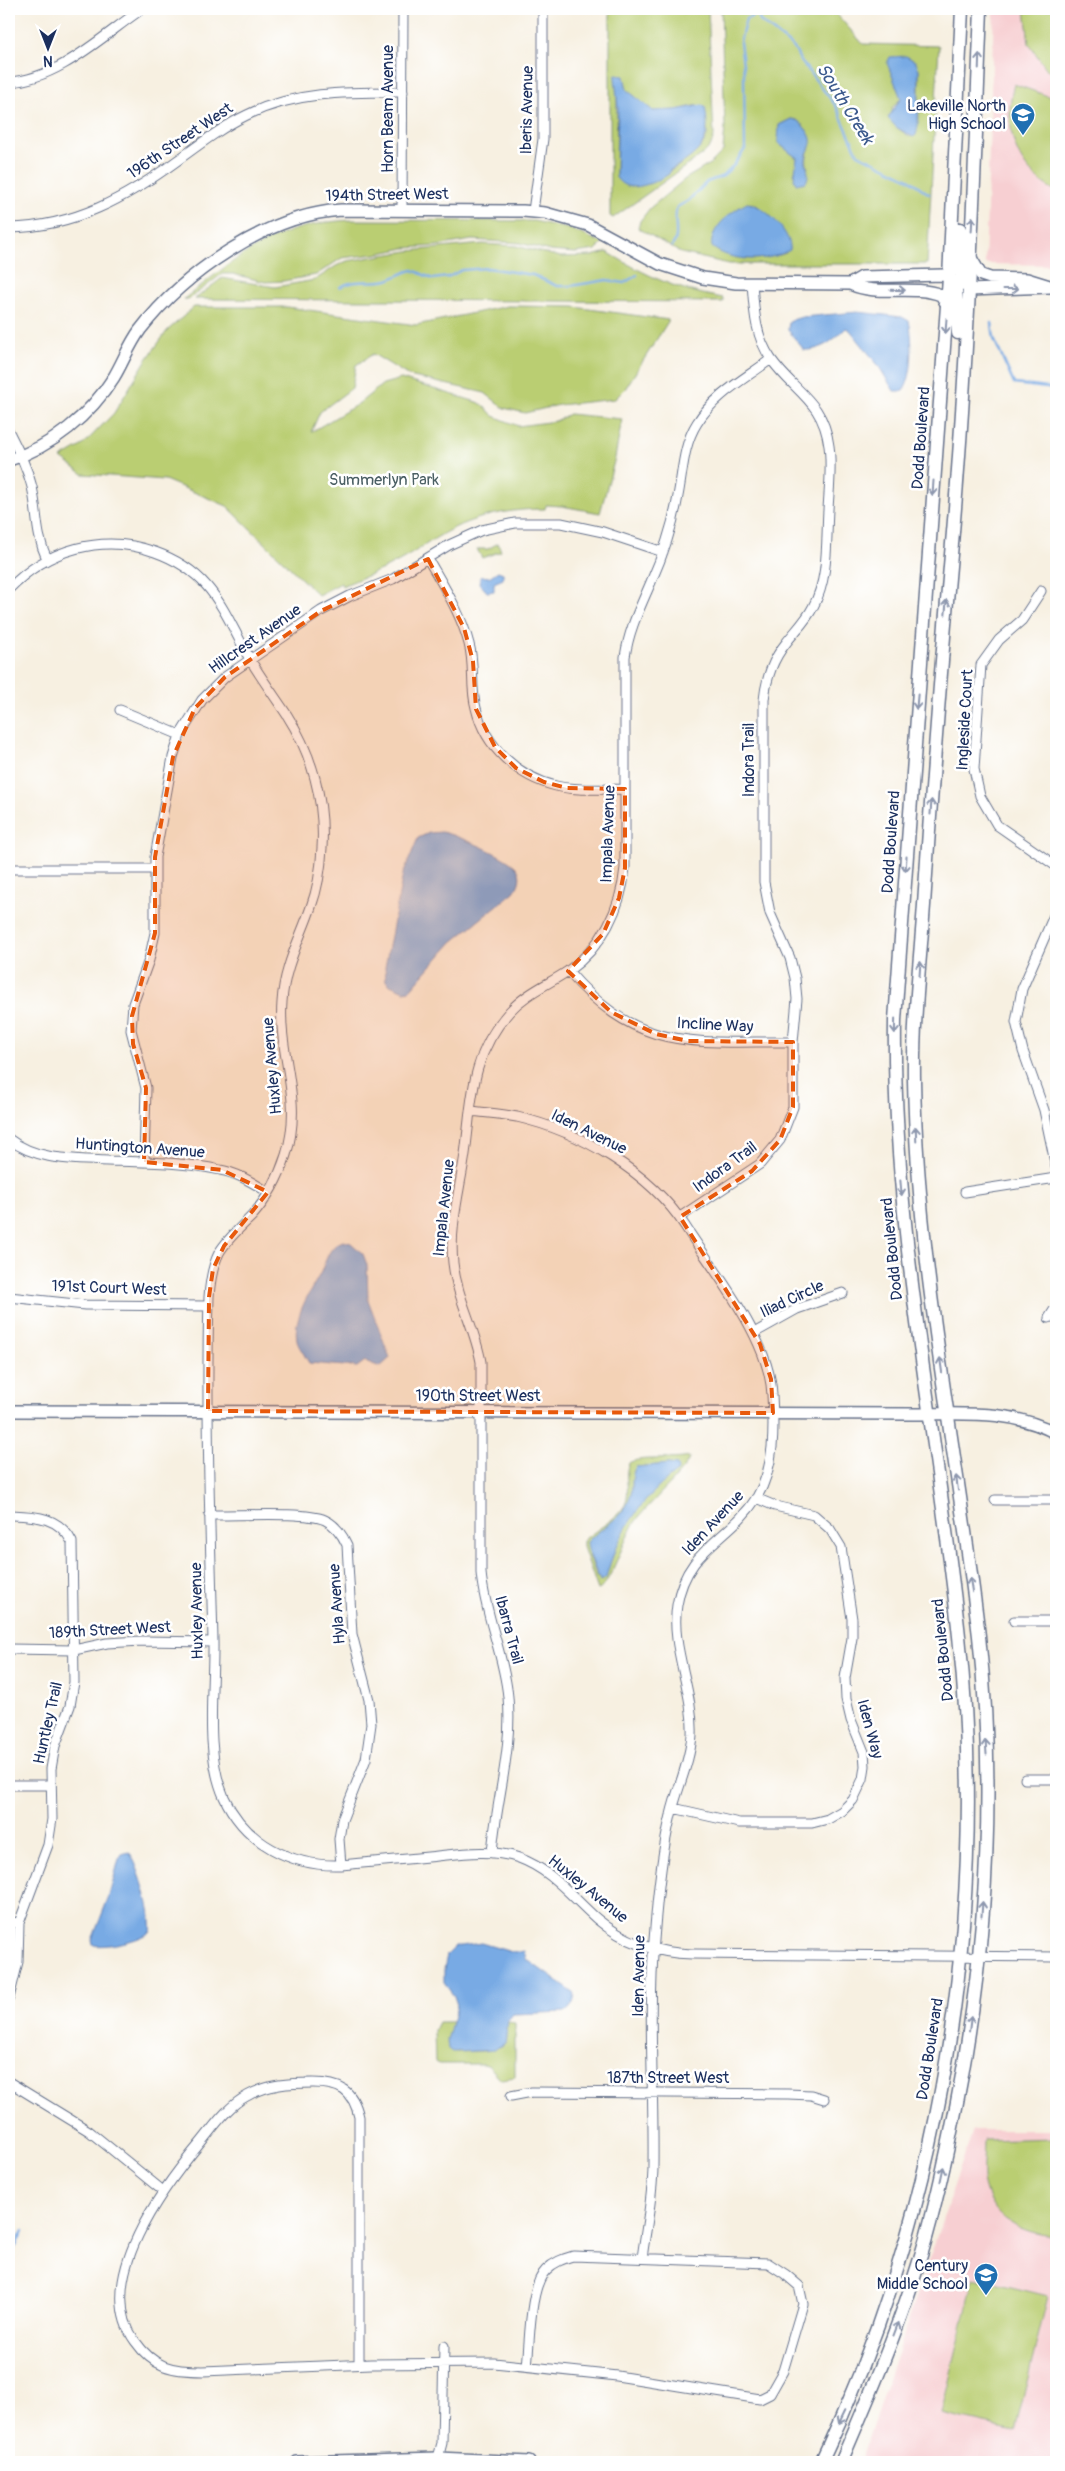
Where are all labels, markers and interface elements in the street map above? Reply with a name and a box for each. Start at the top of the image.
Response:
north arrow [22,22,72,72]
street label: Horn Beam Avenue [378,45,398,173]
text: N [43,52,53,69]
one-way arrow [974,54,983,70]
water label: South Creek [811,59,880,150]
street label: Iberis Avenue [516,65,538,154]
place label: Lakeville North High School [907,96,1006,134]
street label: 196th Street West [123,98,237,184]
school or university icon: Lakeville North High School [1010,102,1036,136]
street label: 194th Street West [325,184,449,206]
one-way arrow [968,216,977,232]
one-way arrow [1002,284,1019,294]
one-way arrow [889,286,905,295]
one-way arrow [941,318,950,334]
street label: Dodd Boulevard [907,386,935,490]
park label: Summerlyn Park [329,470,439,490]
one-way arrow [929,480,938,496]
one-way arrow [941,599,951,615]
street label: Hillcrest Avenue [205,600,305,678]
street label: Ingleside Court [952,668,978,771]
one-way arrow [913,694,922,710]
street label: Indora Trail [739,723,759,797]
street label: Impala Avenue [596,785,620,883]
street label: Dodd Boulevard [877,790,905,894]
one-way arrow [926,799,935,815]
one-way arrow [901,856,911,872]
one-way arrow [915,961,924,977]
street label: Incline Way [676,1013,754,1037]
street label: Huxley Avenue [258,1017,286,1115]
one-way arrow [890,1018,900,1034]
street label: Iden Avenue [548,1105,630,1159]
one-way arrow [911,1126,920,1142]
street label: Huntington Avenue [75,1133,206,1163]
street label: Indora Trail [689,1137,761,1197]
street label: Impala Avenue [429,1158,459,1258]
one-way arrow [897,1180,906,1196]
street label: Dodd Boulevard [877,1197,907,1301]
street label: Iliad Circle [757,1275,827,1322]
street label: 191st Court West [51,1276,167,1300]
one-way arrow [936,1357,946,1373]
street label: 190th Street West [416,1386,541,1406]
one-way arrow [952,1476,962,1492]
street label: Iden Avenue [678,1486,748,1560]
street label: Huxley Avenue [186,1562,208,1660]
street label: Hyla Avenue [324,1563,350,1645]
one-way arrow [966,1577,976,1593]
street label: Ibarra Trail [490,1593,528,1667]
street label: Dodd Boulevard [928,1598,958,1702]
street label: 189th Street West [49,1617,172,1643]
street label: Huntley Trail [29,1680,67,1766]
street label: Iden Way [853,1697,888,1761]
one-way arrow [982,1739,991,1755]
street label: Huxley Avenue [544,1851,632,1927]
one-way arrow [977,1901,987,1917]
street label: Iden Avenue [628,1935,650,2017]
street label: Dodd Boulevard [912,1997,948,2101]
one-way arrow [965,2017,975,2033]
street label: 187th Street West [607,2068,730,2088]
one-way arrow [938,2166,947,2182]
place label: Century Middle School [877,2256,968,2294]
school or university icon: Century Middle School [973,2262,999,2296]
one-way arrow [892,2322,901,2337]
one-way arrow [837,2410,847,2425]

